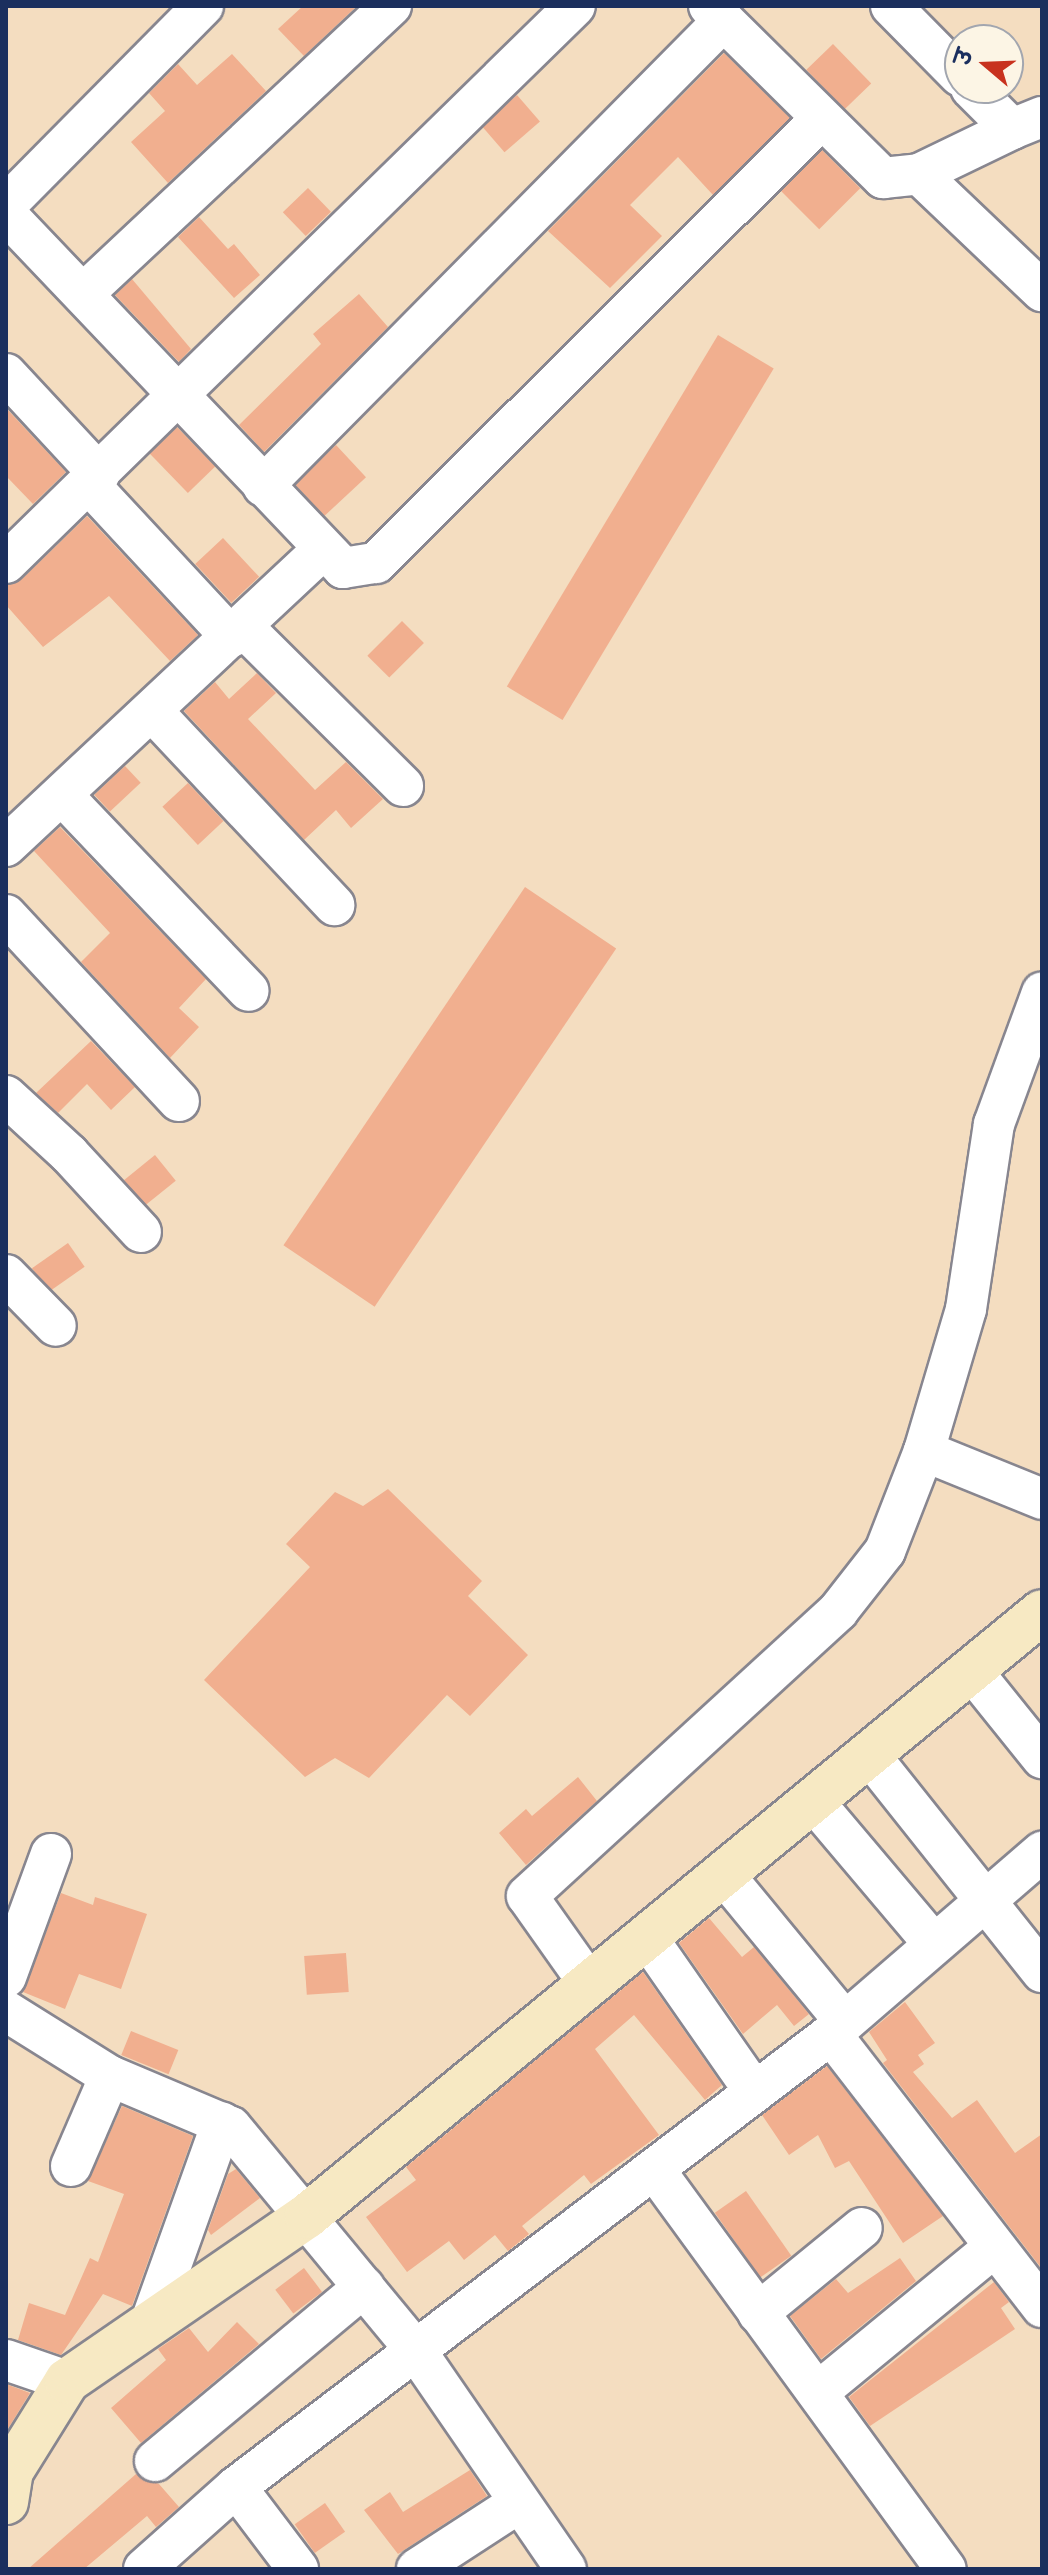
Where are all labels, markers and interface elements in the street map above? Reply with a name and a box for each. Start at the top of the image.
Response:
north arrow [944,24,1024,104]
text: उ [948,45,979,68]

